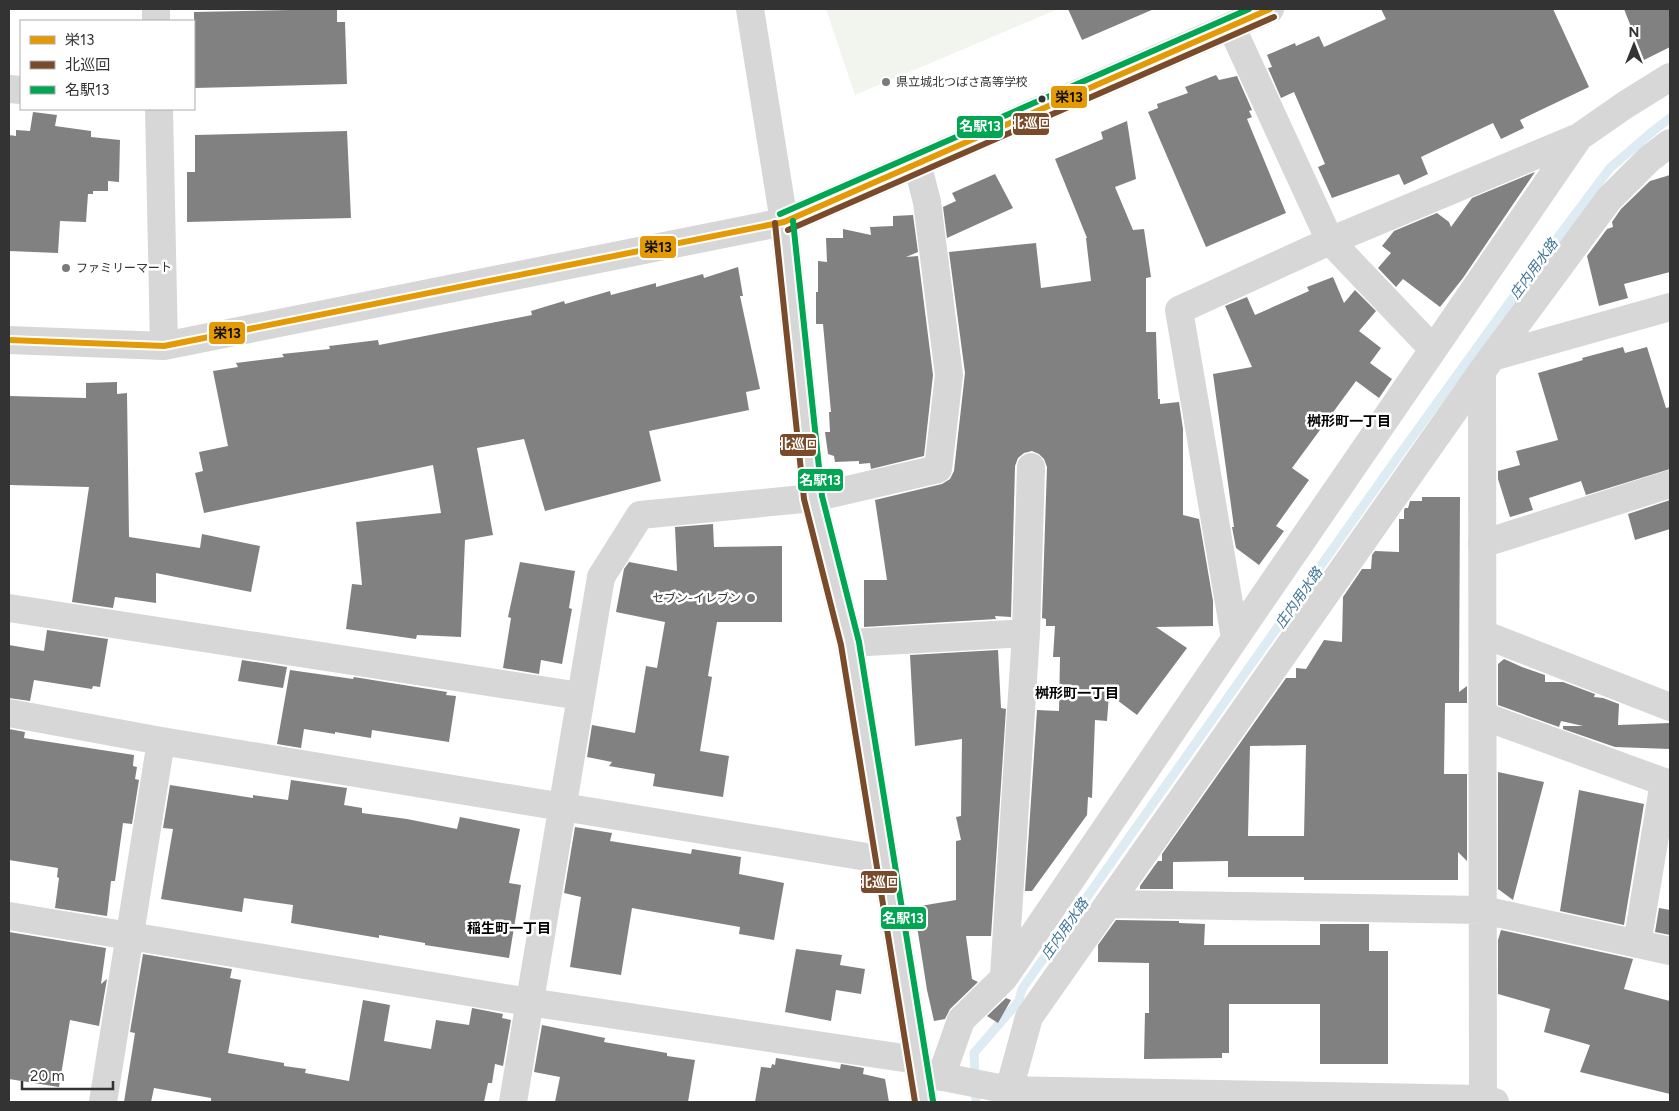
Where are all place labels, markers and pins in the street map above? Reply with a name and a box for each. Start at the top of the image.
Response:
place label: 県立城北つばさ高等学校 [896,75,1028,89]
marker: 県立城北つばさ高等学校 [880,76,892,88]
unlabelled marker [1037,94,1047,104]
place label: ファミリーマート [76,261,172,275]
marker: ファミリーマート [60,262,72,274]
place label: セブン-イレブン [652,591,741,605]
marker: セブン-イレブン [745,592,757,604]

